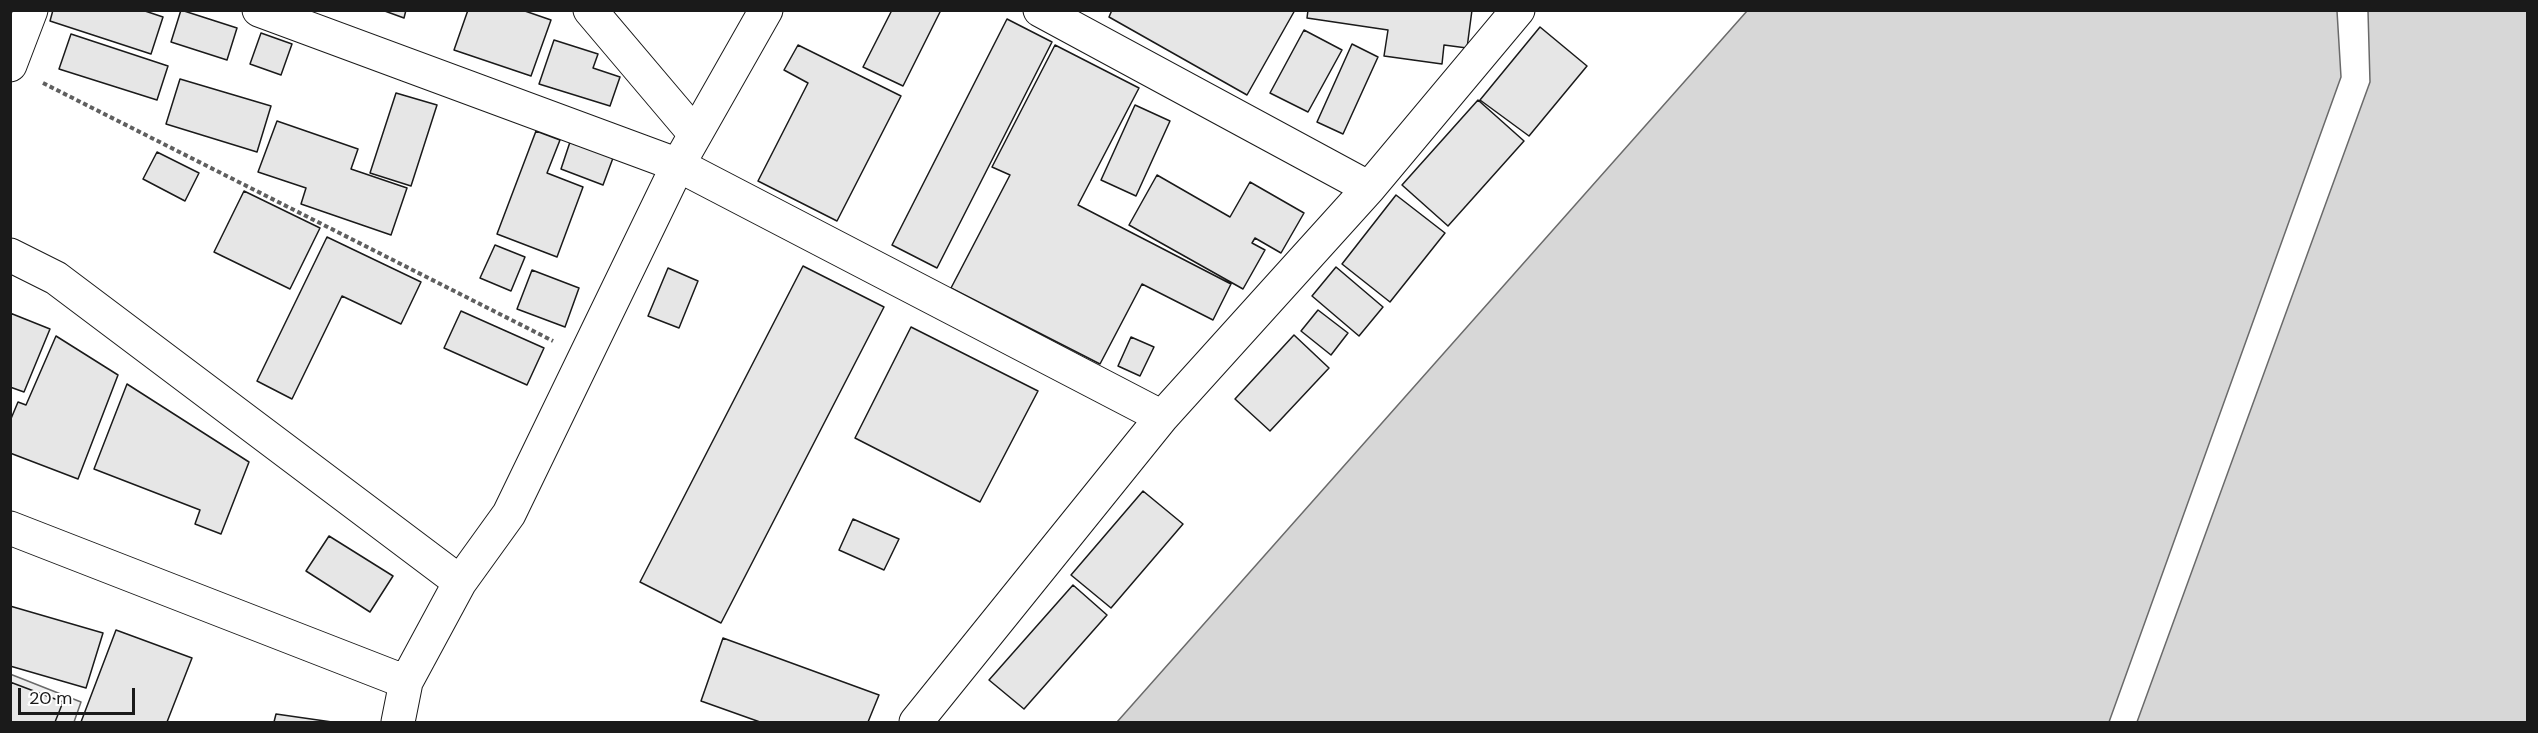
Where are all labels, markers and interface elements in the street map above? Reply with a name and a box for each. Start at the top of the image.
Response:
scale bar [21,676,138,714]
text: 20 m [29,686,72,710]

